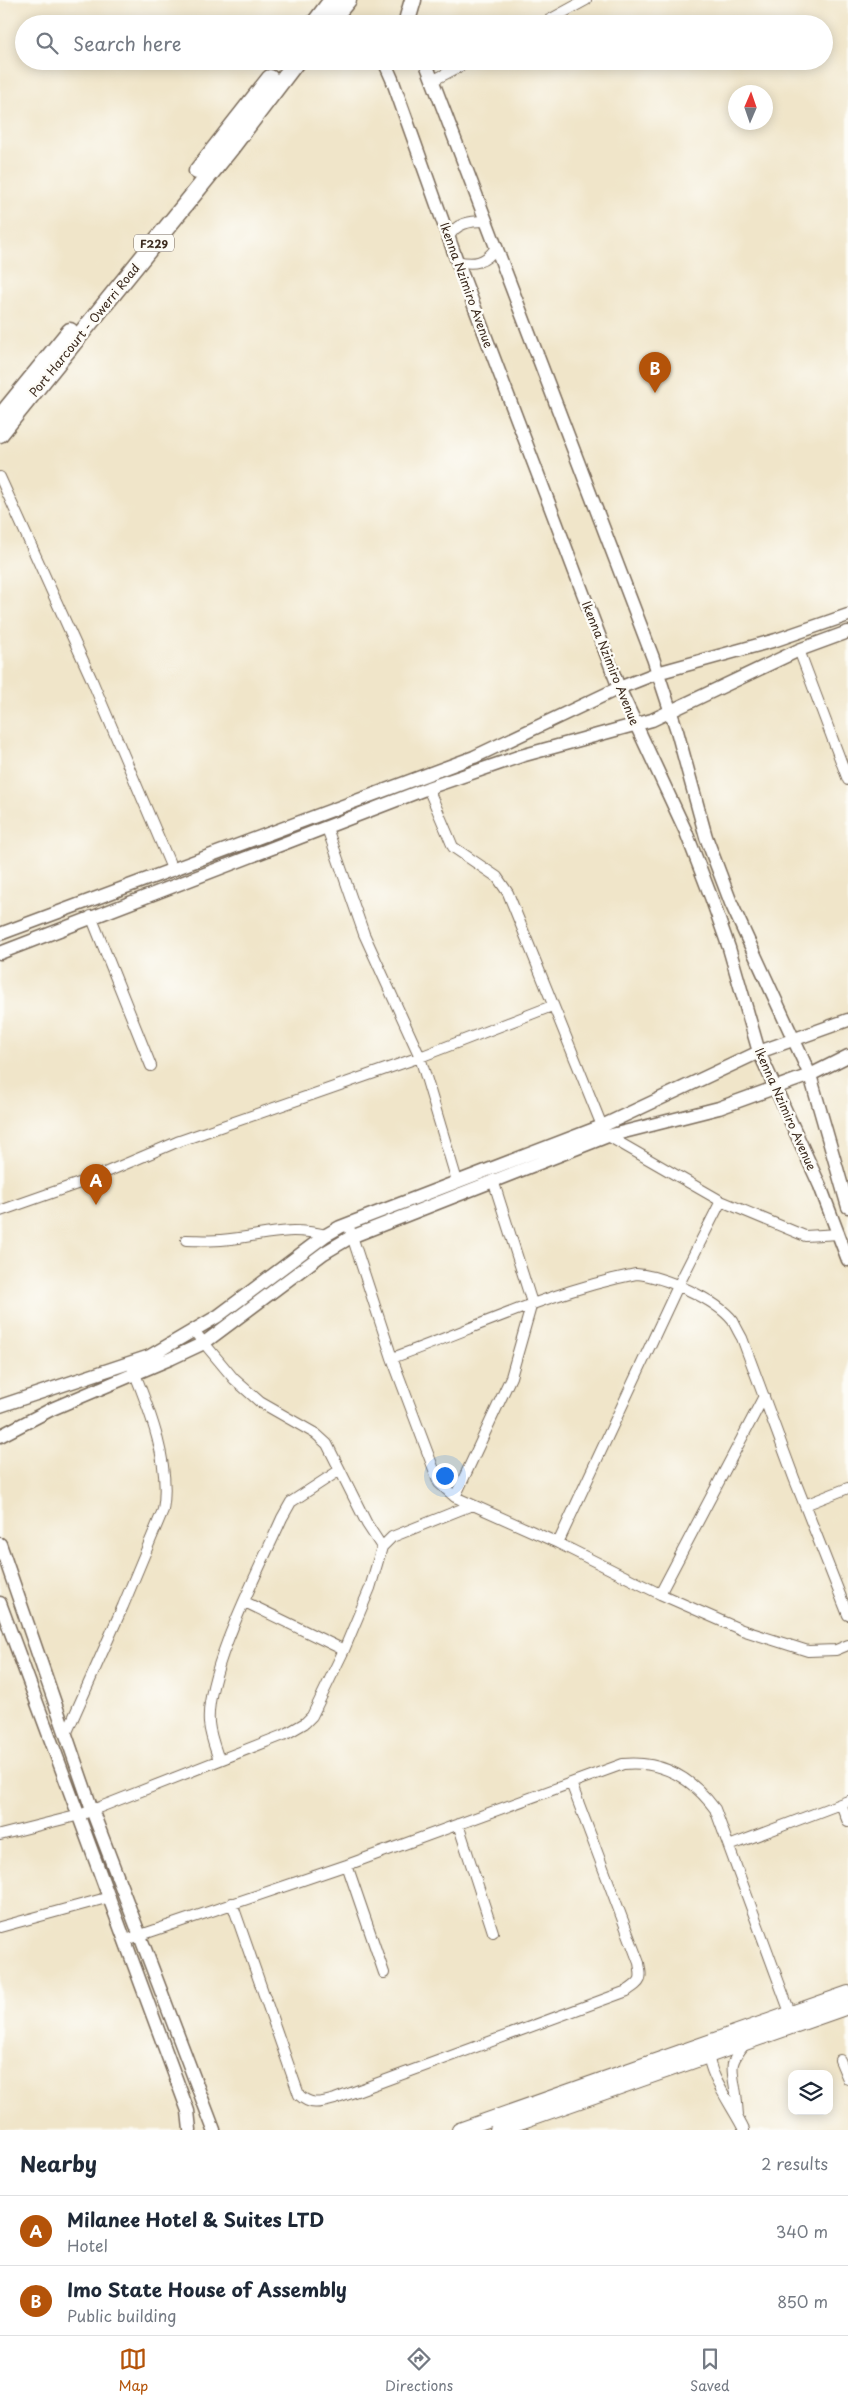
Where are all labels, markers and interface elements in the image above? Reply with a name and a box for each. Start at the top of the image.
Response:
search box [15,15,833,70]
icon: search [33,29,61,57]
text: Search here [73,29,182,57]
north arrow [728,85,773,130]
street label: Ikenna Nzimiro Avenue [436,220,498,351]
road number: F229 [134,234,174,252]
street label: Port Harcourt - Owerri Road [25,260,143,400]
pin: B [639,352,671,393]
street label: Ikenna Nzimiro Avenue [578,598,644,728]
street label: Ikenna Nzimiro Avenue [751,1045,821,1174]
pin: A [80,1164,112,1205]
your location [432,1463,458,1489]
map controls [788,2070,833,2115]
button: layers [788,2070,833,2115]
text: Nearby [20,2147,97,2179]
text: 2 results [761,2151,828,2175]
text: Milanee Hotel & Suites LTD [67,2205,324,2233]
text: A [30,2219,42,2243]
text: 340 m [776,2219,828,2243]
text: Hotel [67,2233,108,2257]
text: Imo State House of Assembly [67,2275,347,2303]
text: B [31,2289,41,2313]
text: 850 m [777,2289,828,2313]
text: Public building [67,2303,177,2327]
tab: Map [118,2345,148,2396]
tab: Directions [385,2345,453,2396]
tab: Saved [690,2345,730,2396]

